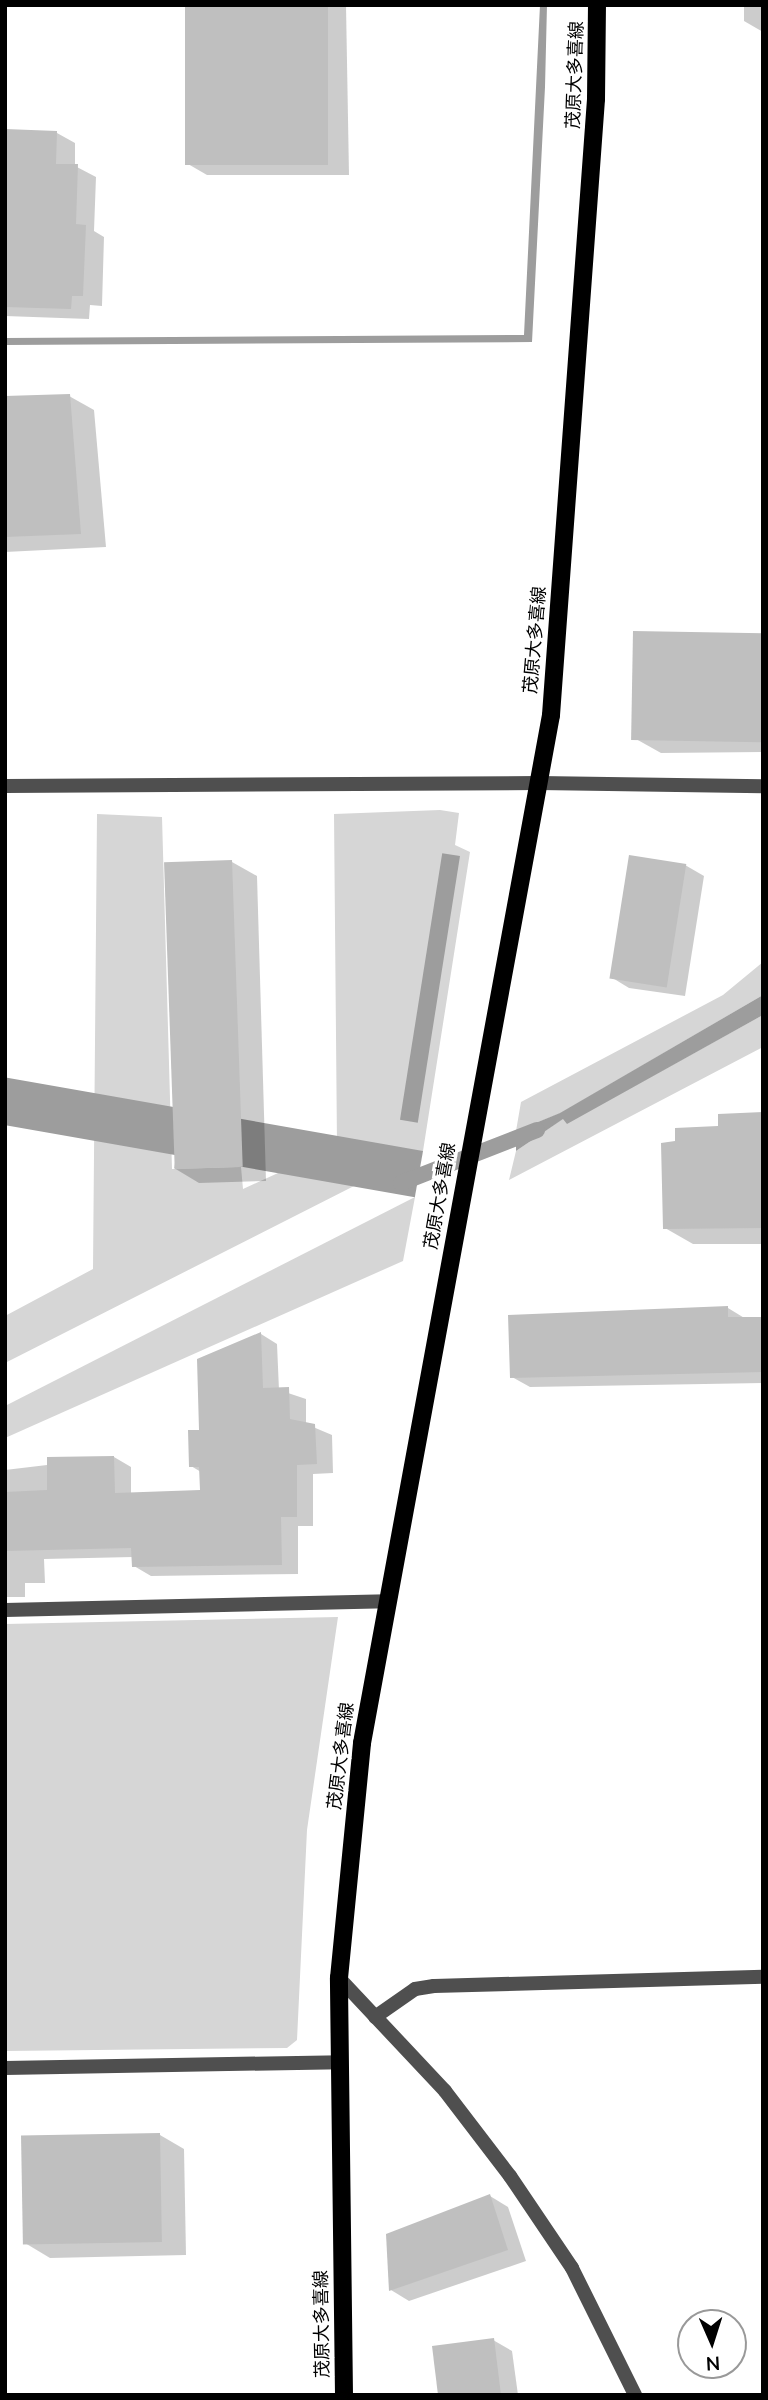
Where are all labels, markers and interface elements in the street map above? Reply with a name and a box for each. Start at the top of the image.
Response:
street label: 茂原大多喜線 [562,21,588,129]
street label: 茂原大多喜線 [520,585,550,695]
street label: 茂原大多喜線 [420,1141,460,1251]
street label: 茂原大多喜線 [324,1701,358,1811]
street label: 茂原大多喜線 [310,2270,334,2378]
north arrow [677,2309,747,2379]
text: N [705,2350,721,2376]

